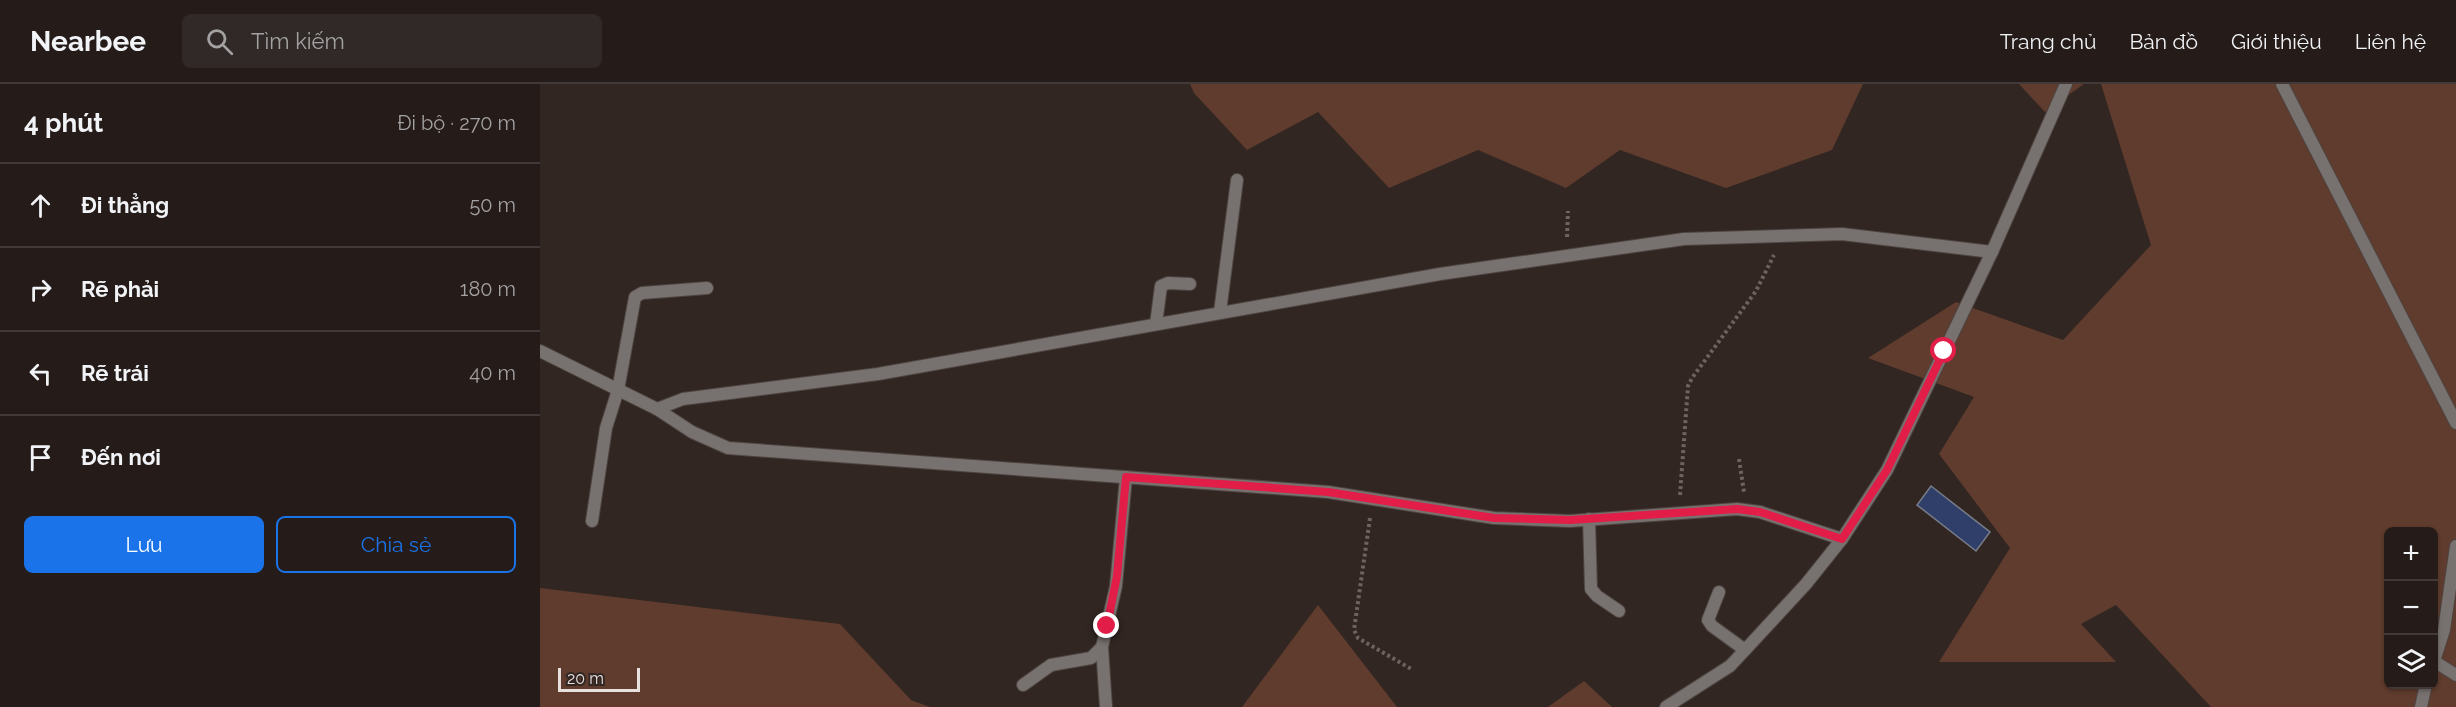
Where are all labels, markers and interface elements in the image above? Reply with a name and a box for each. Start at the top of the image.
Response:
search box [182,14,602,68]
text: Nearbee [30,25,146,58]
icon: search [203,25,236,58]
text: Tìm kiếm [251,28,345,54]
text: Trang chủ [2000,29,2096,54]
text: Bản đồ [2129,29,2198,54]
text: Giới thiệu [2231,29,2322,54]
text: Liên hệ [2355,29,2426,54]
text: 4 phút [24,108,103,138]
text: Đi bộ · 270 m [397,111,516,135]
icon: ahead [24,189,57,222]
text: Đi thẳng [81,192,169,218]
text: 50 m [469,193,516,217]
icon: right [24,273,57,306]
text: Rẽ phải [81,276,159,302]
text: 180 m [460,277,516,301]
route start [1930,337,1956,363]
icon: left [24,357,57,390]
text: Rẽ trái [81,360,149,386]
text: 40 m [469,361,516,385]
icon: arrive [24,441,57,474]
text: Đến nơi [81,444,161,470]
button: Lưu [24,516,264,573]
button: Chia sẻ [276,516,516,573]
map controls [2384,527,2438,689]
button: + [2384,527,2438,581]
button: − [2384,581,2438,635]
route end [1093,612,1119,638]
button: layers [2384,635,2438,689]
scale bar [558,665,640,692]
text: 20 m [567,669,604,688]

